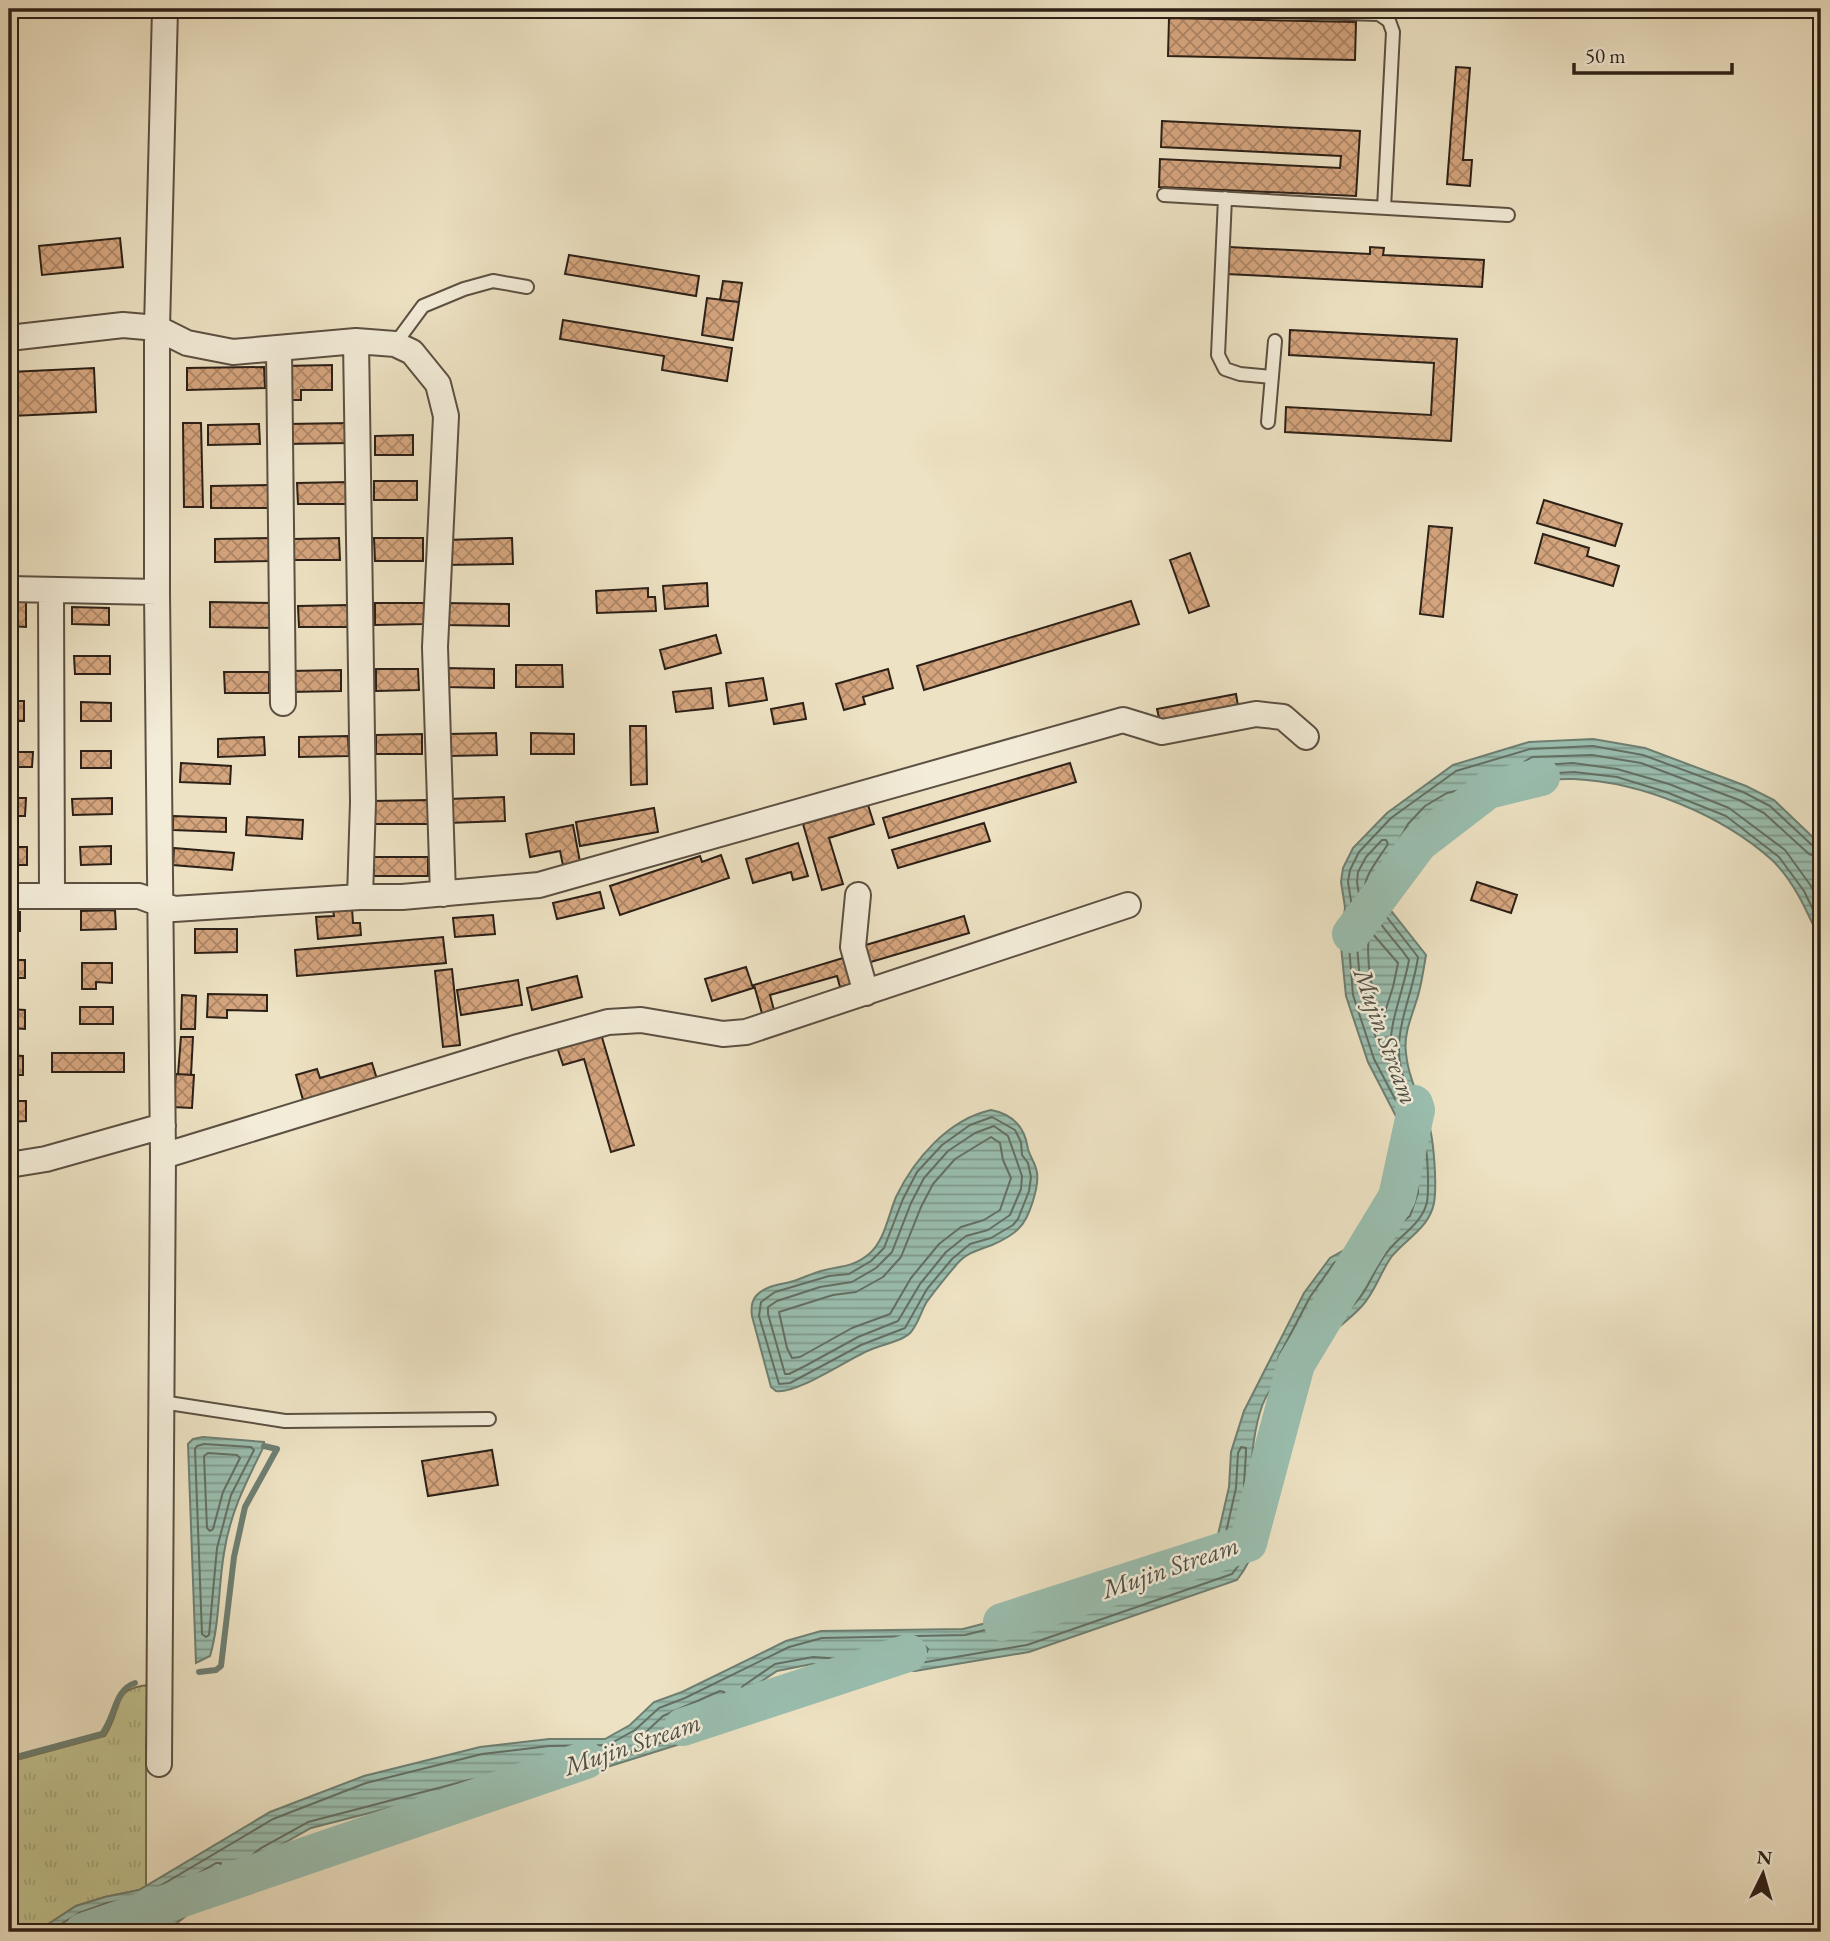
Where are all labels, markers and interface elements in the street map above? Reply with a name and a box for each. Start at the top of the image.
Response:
scale bar [1574,32,1732,76]
text: 50 m [1585,42,1626,69]
water label: Mujin Stream [1345,961,1426,1109]
water label: Mujin Stream [1095,1528,1243,1607]
water label: Mujin Stream [557,1705,705,1784]
north arrow [1728,1840,1798,1910]
text: N [1756,1844,1774,1871]

